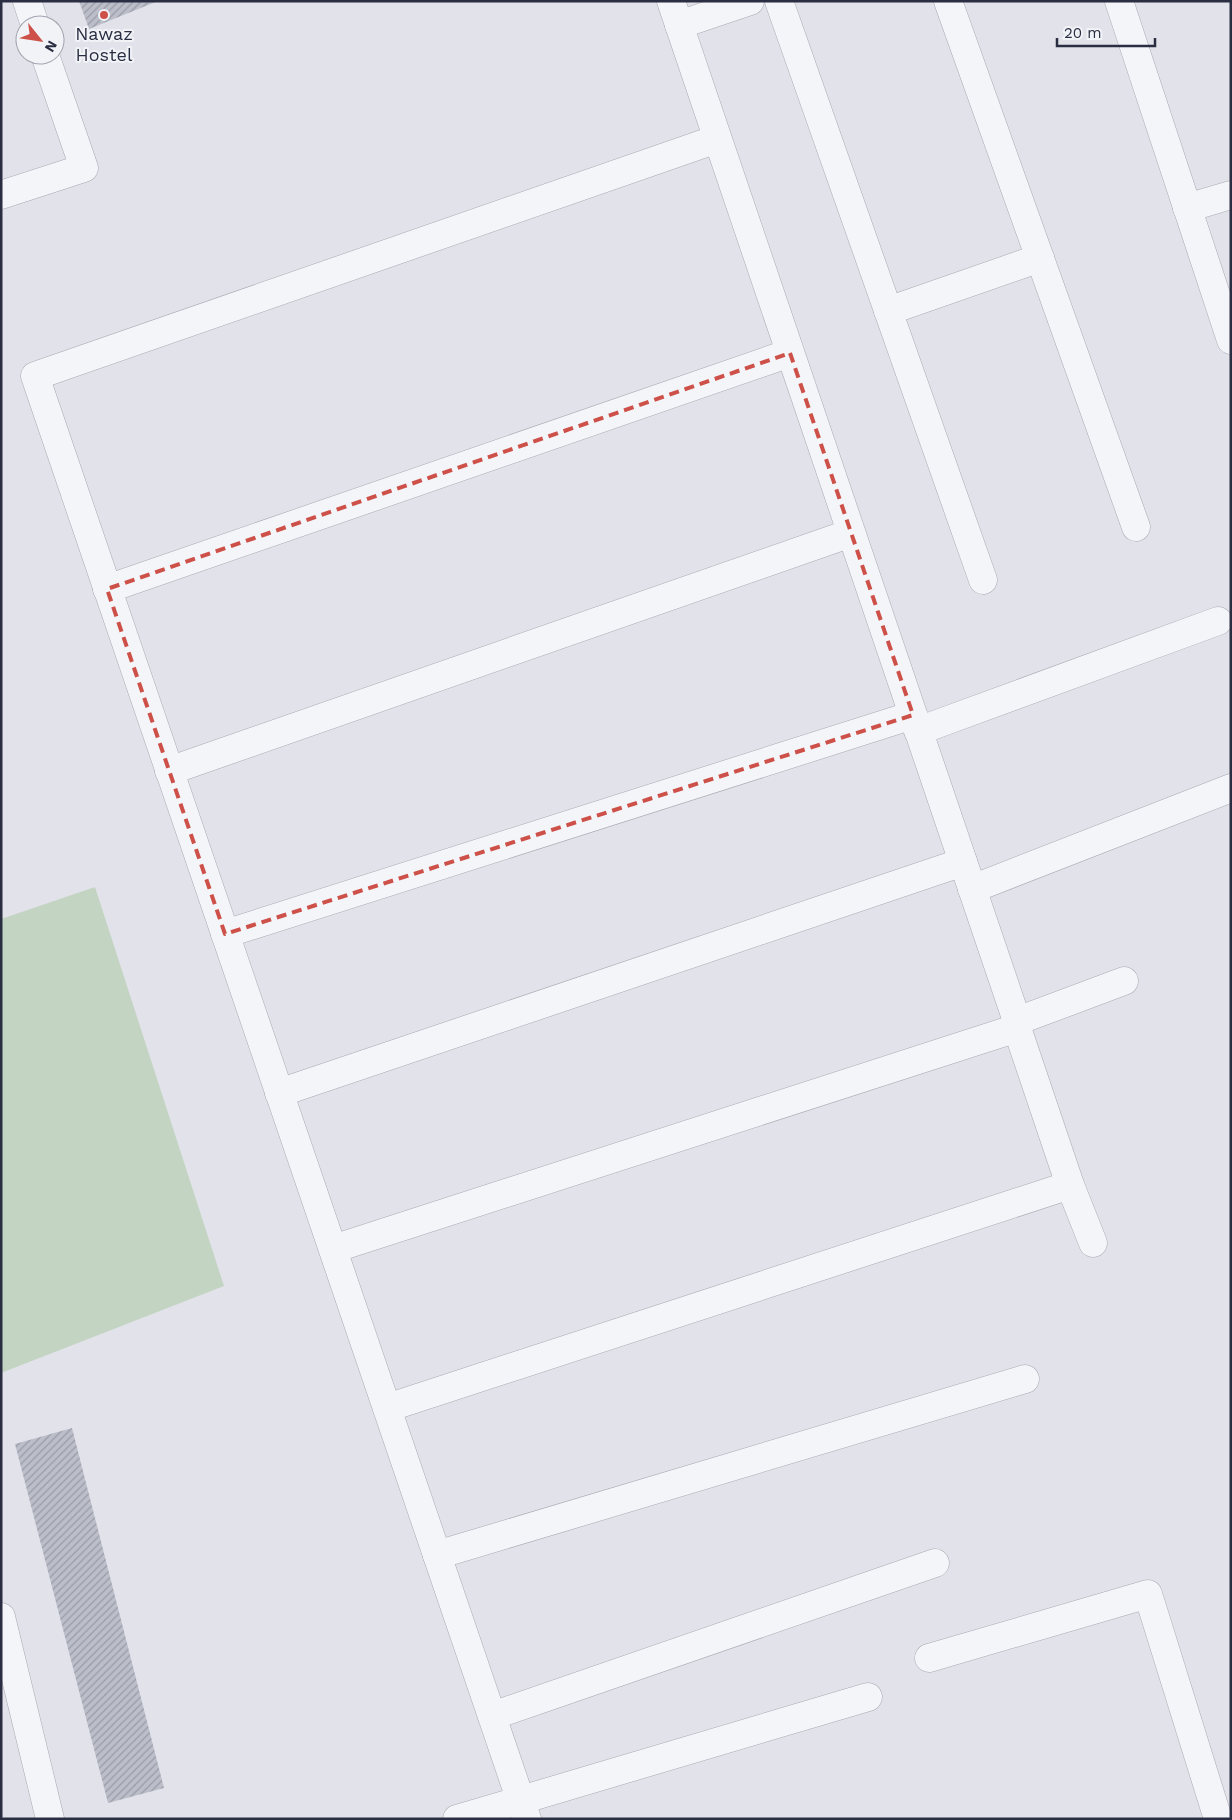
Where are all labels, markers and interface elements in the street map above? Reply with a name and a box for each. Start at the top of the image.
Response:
marker: Nawaz Hostel [98,9,110,21]
north arrow [15,15,65,65]
scale bar [1057,15,1154,47]
place label: Nawaz Hostel [75,23,133,65]
text: 20 m [1064,24,1102,42]
text: N [42,38,61,55]

